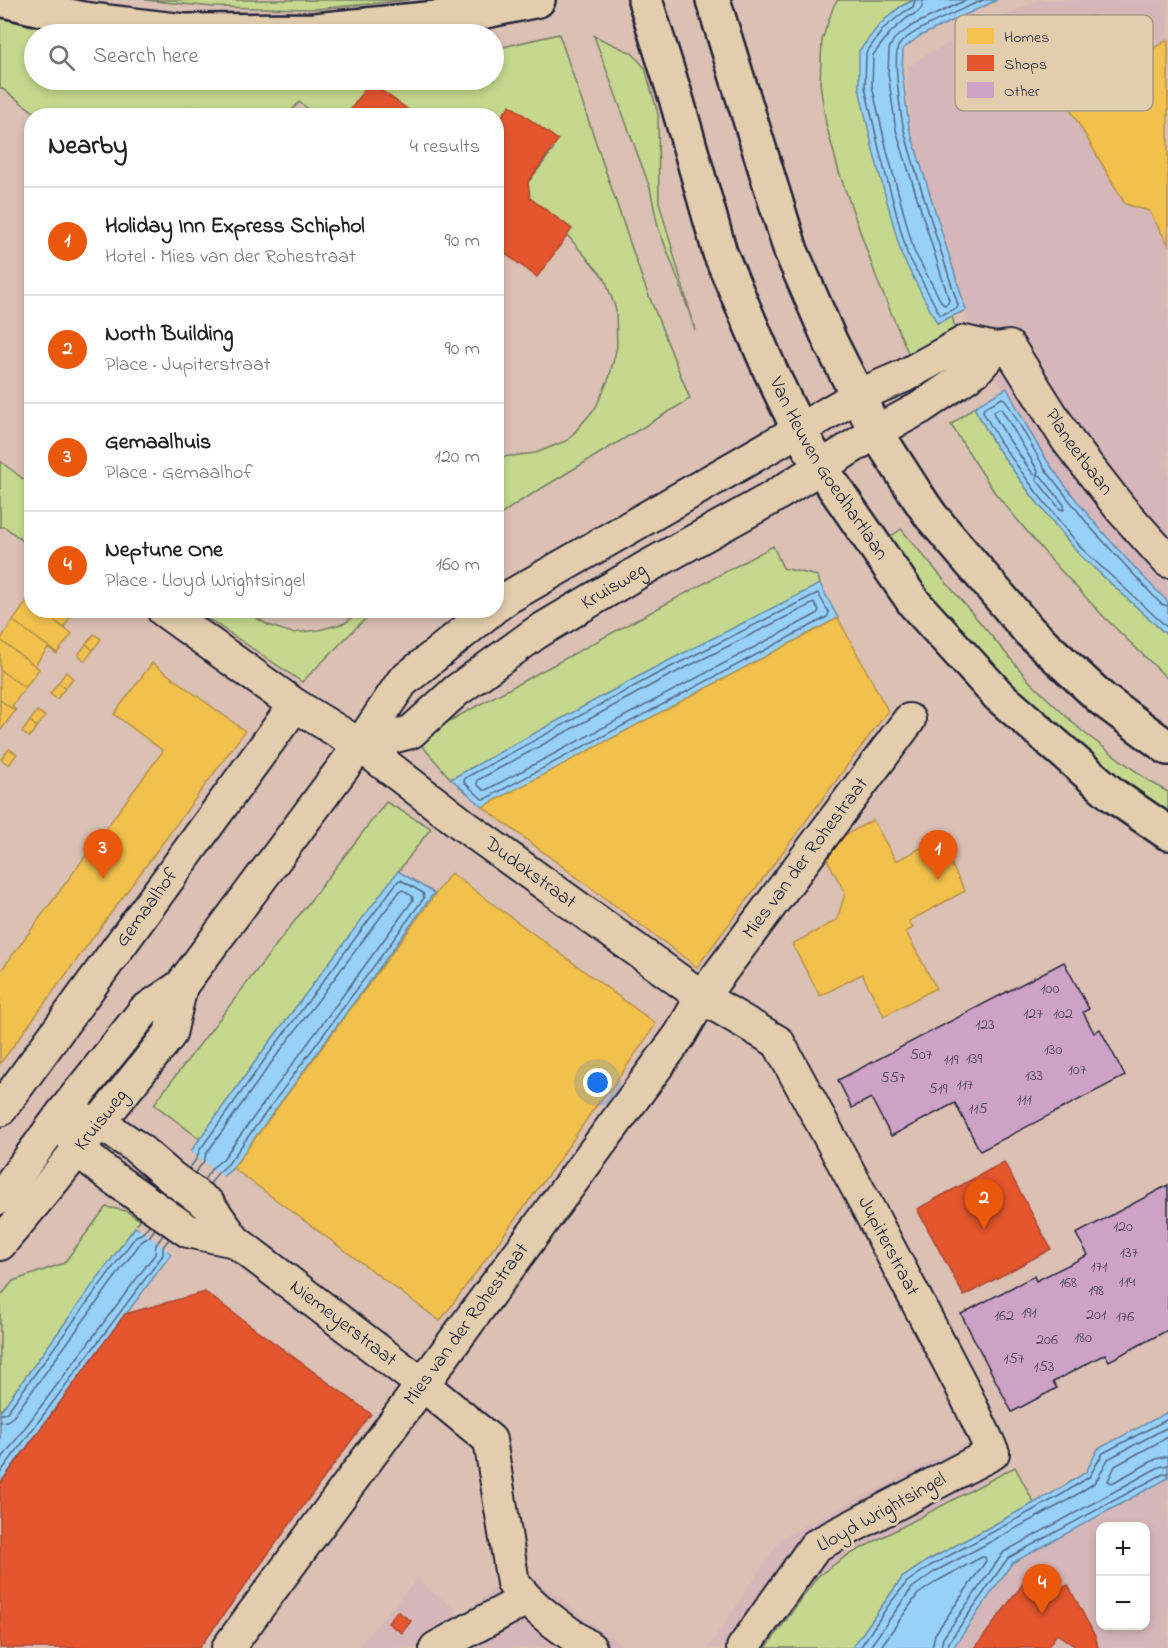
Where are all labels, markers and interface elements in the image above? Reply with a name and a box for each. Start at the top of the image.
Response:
legend [955,15,1153,111]
search box [24,24,504,90]
text: Homes [1004,26,1049,50]
icon: search [45,41,78,74]
text: Search here [93,41,198,73]
text: Shops [1004,53,1047,77]
text: Other [1004,80,1040,104]
text: Nearby [48,128,127,166]
text: 4 results [410,133,480,162]
text: Holiday Inn Express Schiphol [105,211,365,243]
text: 1 [64,227,71,256]
text: 90 m [445,227,480,256]
text: Hotel · Mies van der Rohestraat [105,243,356,272]
text: North Building [105,319,234,351]
text: 2 [63,335,72,364]
text: 90 m [445,335,480,364]
text: Place · Jupiterstraat [105,351,271,380]
street label: Van Heuven Goedhartlaan [761,371,895,566]
street label: Planeetbaan [1037,404,1120,502]
text: Gemaalhuis [105,427,211,459]
text: 3 [63,443,72,472]
text: 120 m [435,443,480,472]
text: Place · Gemaalhof [105,459,253,488]
text: Neptune One [105,535,223,567]
text: 4 [63,551,72,580]
text: 160 m [436,551,480,580]
street label: Kruisweg [576,556,653,618]
text: Place · Lloyd Wrightsingel [105,567,305,596]
street label: Mies van der Rohestraat [736,771,876,945]
street label: Dudokstraat [477,829,582,916]
pin: 3 [84,830,122,879]
pin: 1 [918,830,958,880]
street label: Gemaalhof [109,862,186,953]
house number: 100 [1041,977,1060,1001]
house number: 127 [1023,1002,1043,1026]
house number: 102 [1053,1002,1073,1026]
house number: 123 [975,1013,995,1037]
house number: 130 [1044,1038,1062,1062]
house number: 507 [910,1043,933,1067]
house number: 139 [966,1047,982,1071]
house number: 119 [944,1048,959,1072]
house number: 107 [1068,1058,1087,1082]
house number: 133 [1025,1064,1043,1088]
house number: 557 [881,1066,906,1090]
your location [583,1068,612,1097]
house number: 117 [957,1073,974,1097]
house number: 519 [928,1077,948,1101]
street label: Kruisweg [67,1083,136,1157]
house number: 111 [1016,1088,1032,1112]
house number: 115 [968,1097,988,1121]
pin: 2 [964,1180,1004,1229]
street label: Jupiterstraat [850,1191,926,1302]
house number: 120 [1113,1215,1133,1239]
street label: Mies van der Rohestraat [397,1237,536,1412]
house number: 137 [1120,1241,1139,1265]
house number: 171 [1091,1255,1107,1279]
house number: 114 [1119,1270,1136,1294]
house number: 168 [1059,1271,1077,1295]
street label: Niemeyerstraat [283,1273,403,1374]
house number: 198 [1088,1279,1104,1303]
house number: 191 [1022,1301,1037,1325]
house number: 201 [1086,1303,1106,1327]
house number: 162 [994,1304,1014,1328]
house number: 176 [1116,1305,1134,1329]
house number: 180 [1074,1326,1092,1350]
house number: 206 [1036,1328,1058,1352]
house number: 157 [1004,1347,1025,1371]
house number: 153 [1034,1355,1054,1379]
street label: Lloyd Wrightsingel [812,1465,952,1561]
map controls [1096,1522,1150,1630]
button: + [1096,1522,1150,1576]
pin: 4 [1022,1564,1062,1614]
button: − [1096,1576,1150,1630]

